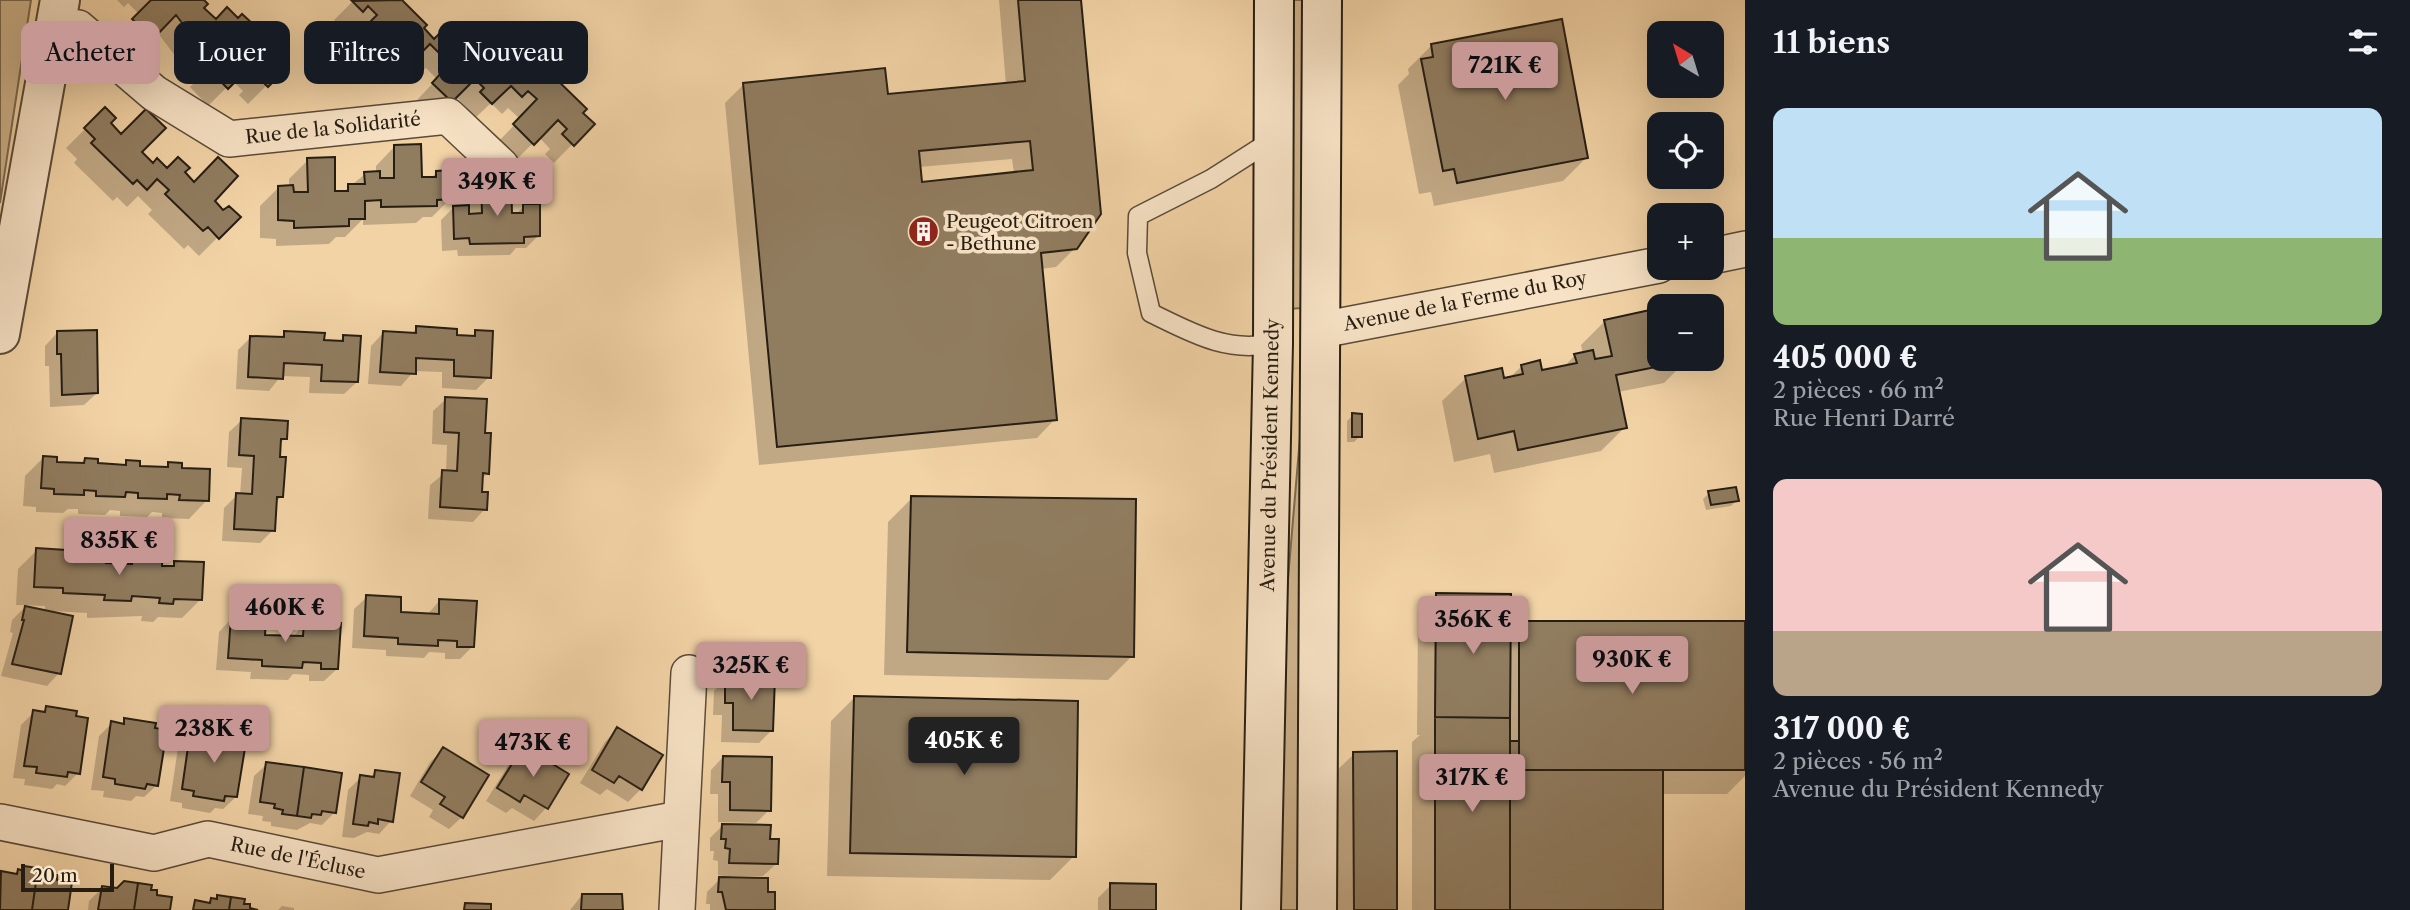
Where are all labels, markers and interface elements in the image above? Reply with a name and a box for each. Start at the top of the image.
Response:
chip: Acheter [21,21,160,84]
chip: Louer [174,21,290,84]
chip: Filtres [304,21,424,84]
chip: Nouveau [438,21,588,84]
north arrow [1647,21,1724,98]
map controls [1647,21,1724,371]
icon: filters [2344,23,2382,61]
text: 11 biens [1773,24,1890,61]
pin: 721K € [1448,42,1562,102]
text: 721K € [1468,51,1542,79]
street label: Rue de la Solidarité [244,107,422,149]
button: locate [1647,112,1724,189]
icon: home [2015,153,2141,279]
pin: 349K € [440,158,554,218]
text: 349K € [458,167,536,195]
button: + [1647,203,1724,280]
place label: Peugeot Citroen - Bethune [946,210,1094,255]
building icon: Peugeot Citroen - Bethune [906,215,940,249]
street label: Avenue de la Ferme du Roy [1340,266,1589,336]
button: − [1647,294,1724,371]
street label: Avenue du Président Kennedy [1256,318,1284,593]
text: 405 000 € [1773,339,1918,376]
text: 2 pièces · 66 m² [1773,376,1944,404]
text: Rue Henri Darré [1773,404,1955,432]
pin: 835K € [62,518,176,577]
icon: home [2015,524,2141,650]
text: 835K € [80,526,158,554]
pin: 460K € [228,584,342,644]
text: 460K € [245,593,325,621]
pin: 356K € [1416,596,1530,656]
text: 356K € [1434,605,1512,633]
pin: 930K € [1575,636,1689,696]
pin: 325K € [694,642,808,702]
text: 930K € [1592,645,1672,673]
text: 325K € [712,651,790,679]
pin: 238K € [157,706,271,765]
text: 317 000 € [1773,710,1911,747]
text: 238K € [175,714,253,742]
pin: 405K € [907,718,1021,777]
pin: 473K € [476,720,590,779]
text: 405K € [924,726,1004,754]
text: 473K € [495,728,571,756]
text: 2 pièces · 56 m² [1773,747,1943,775]
pin: 317K € [1415,754,1529,814]
text: 317K € [1435,763,1509,791]
text: Avenue du Président Kennedy [1773,775,2104,803]
street label: Rue de l'Écluse [228,832,368,884]
scale bar [21,861,114,893]
text: 20 m [32,864,78,887]

